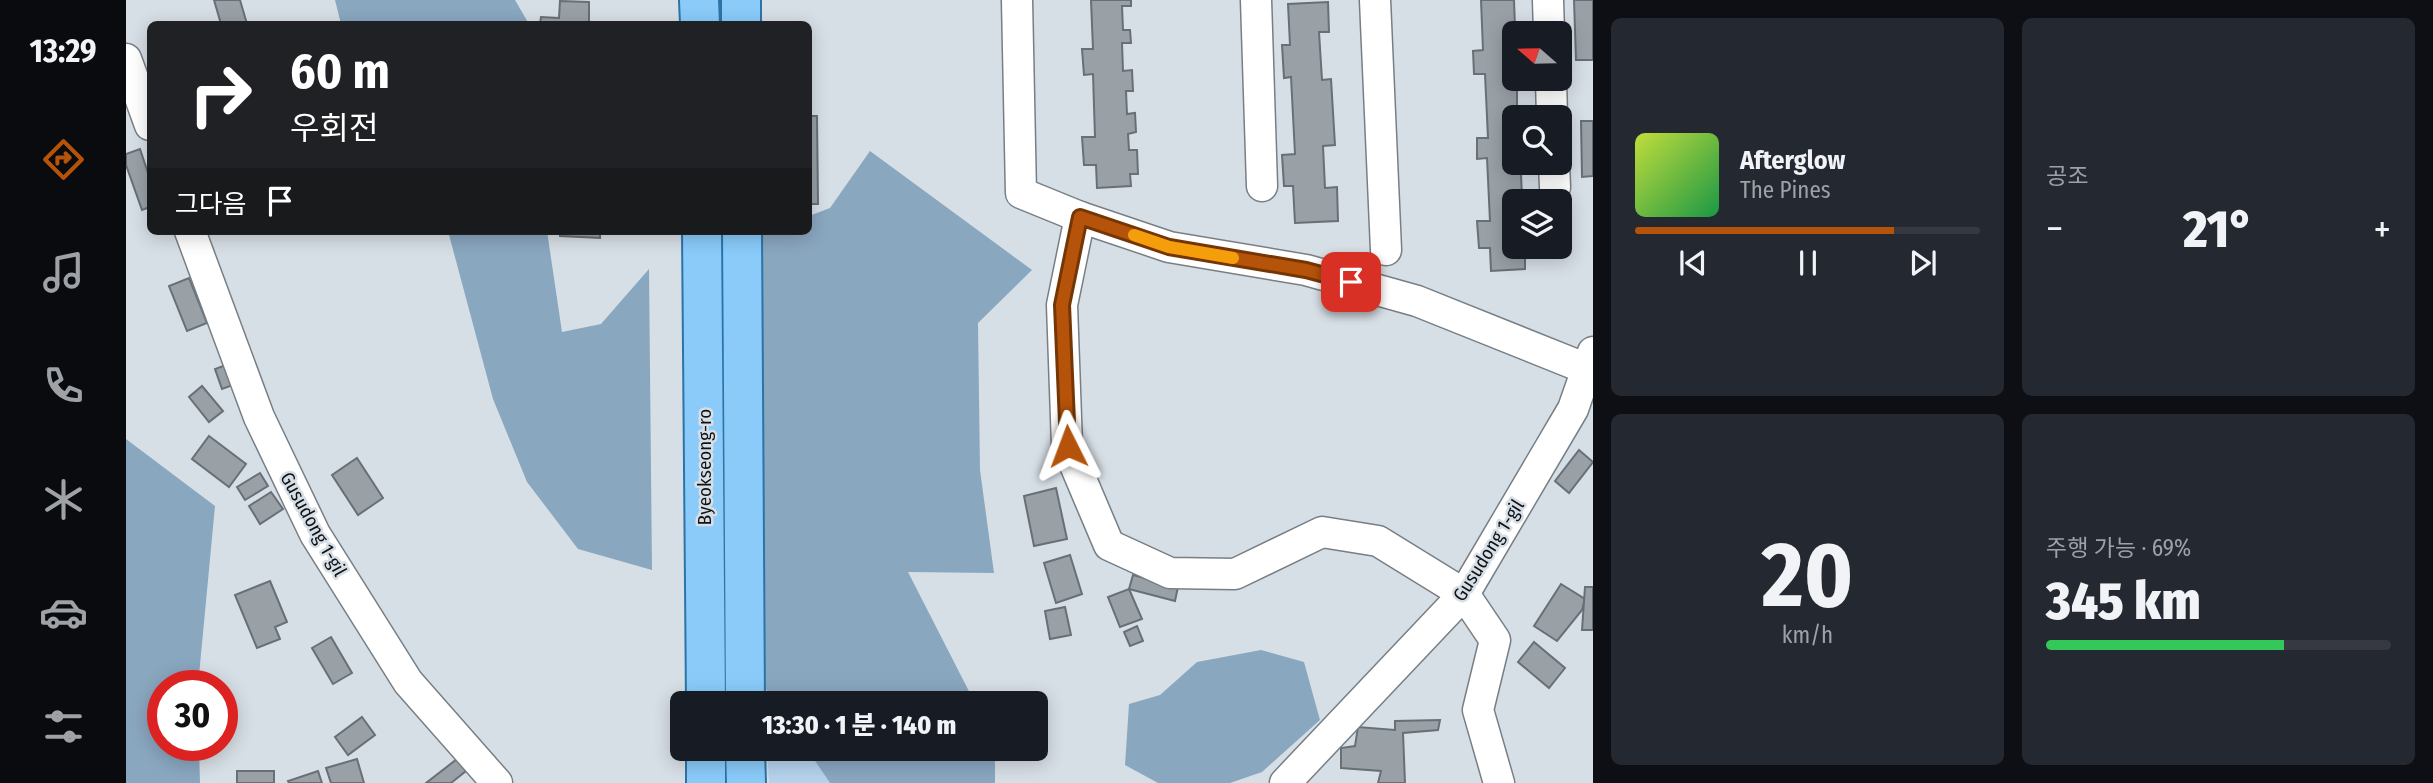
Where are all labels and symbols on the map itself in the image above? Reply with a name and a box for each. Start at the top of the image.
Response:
north arrow [1502,21,1572,91]
pin [1321,252,1381,312]
street label: Byeokseong-ro [693,409,716,525]
position arrow [1031,409,1105,483]
street label: Gusudong 1-gil [275,468,352,580]
street label: Gusudong 1-gil [1448,495,1529,605]
speed limit sign: 30 [147,670,238,761]

